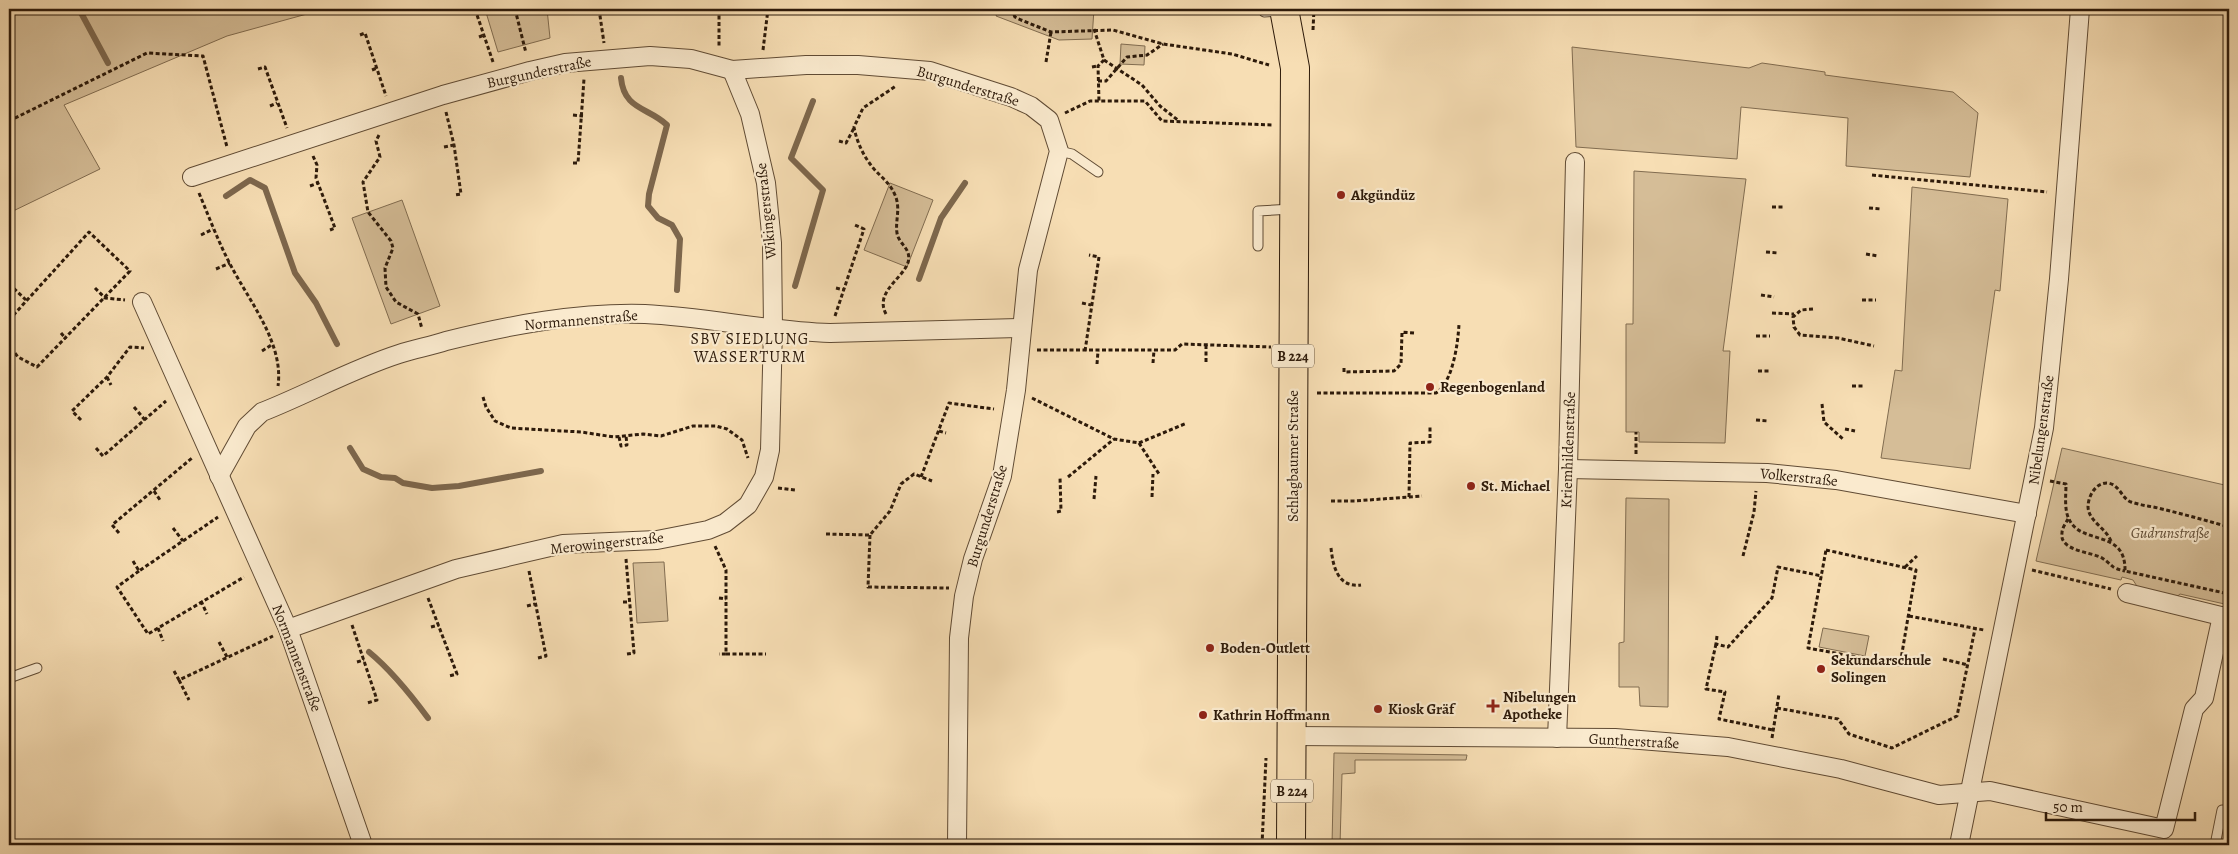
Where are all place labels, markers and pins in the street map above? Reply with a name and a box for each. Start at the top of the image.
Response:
place label: Akgündüz [1350,185,1415,205]
marker: Akgündüz [1335,189,1347,201]
place label: Regenbogenland [1440,377,1546,397]
marker: Regenbogenland [1424,381,1436,393]
place label: St. Michael [1481,476,1550,496]
marker: St. Michael [1465,480,1477,492]
place label: Boden-Outlett [1220,638,1310,658]
marker: Boden-Outlett [1204,642,1216,654]
place label: Sekundarschule Solingen [1831,650,1931,687]
marker: Sekundarschule Solingen [1815,663,1827,675]
place label: Nibelungen Apotheke [1502,687,1577,724]
place label: Kiosk Gräf [1388,699,1456,719]
marker: Nibelungen Apotheke [1487,700,1499,712]
marker: Kiosk Gräf [1372,703,1384,715]
place label: Kathrin Hoffmann [1213,705,1331,725]
marker: Kathrin Hoffmann [1197,709,1209,721]

